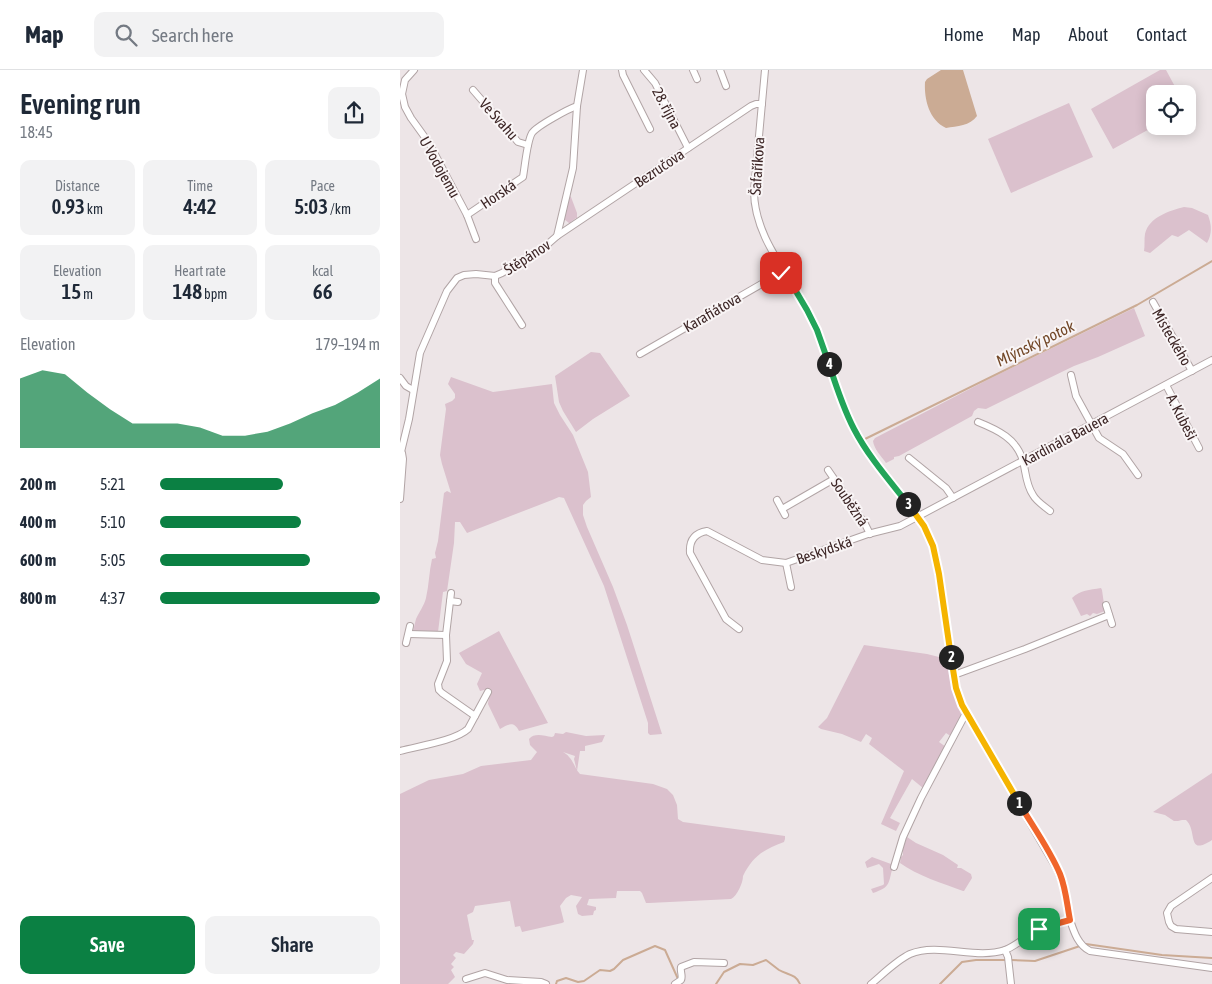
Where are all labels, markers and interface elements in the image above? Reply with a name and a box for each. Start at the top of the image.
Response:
search box [94,12,444,57]
text: Map [25,21,64,48]
icon: search [112,21,140,49]
text: Search here [152,24,234,46]
text: Home [944,24,984,45]
text: Map [1012,24,1041,45]
text: About [1069,24,1108,45]
text: Contact [1136,24,1187,45]
street label: 28. října [649,84,685,132]
map controls [1146,85,1196,135]
button: locate [1146,85,1196,135]
button: share [328,87,380,139]
text: Evening run [20,88,141,120]
street label: Ve Svahu [476,95,522,143]
text: 18:45 [20,123,53,141]
street label: U Vodojemu [416,133,464,201]
street label: Šafaříkova [746,136,768,196]
street label: Bezručova [631,145,687,191]
street label: Horská [477,176,519,212]
text: Distance [55,178,100,194]
text: Time [187,178,213,194]
text: Pace [310,178,335,194]
text: 0.93 [52,194,85,218]
text: 4:42 [183,194,217,218]
text: 5:03 [294,194,328,218]
text: km [85,201,103,217]
text: /km [328,201,351,217]
street label: Štěpánov [501,236,553,278]
pin [760,252,802,294]
icon: check [767,259,795,287]
text: Elevation [53,263,102,279]
text: Heart rate [174,263,226,279]
text: kcal [312,263,333,279]
text: 15 [61,279,81,303]
text: 148 [173,279,202,303]
text: 66 [313,279,333,303]
text: m [81,286,93,302]
text: bpm [202,286,227,302]
street label: Karafiátova [680,289,744,335]
street label: Místeckého [1149,306,1195,368]
water label: Mlýnský potok [993,316,1078,371]
text: Elevation [20,335,75,353]
text: 179–194 m [316,335,380,353]
pin: 4 [816,352,842,376]
text: 4 [826,356,833,372]
street label: A. Kubeši [1163,391,1201,443]
street label: Kardinála Bauera [1019,409,1111,469]
text: 200 m [20,475,56,493]
text: 5:21 [100,475,125,493]
street label: Souběžná [828,475,872,529]
pin: 3 [896,492,920,516]
text: 3 [905,496,912,512]
text: 400 m [20,513,56,531]
text: 5:10 [100,513,125,531]
street label: Beskydská [794,533,854,567]
text: 600 m [20,551,56,569]
text: 5:05 [100,551,126,569]
text: 800 m [20,589,56,607]
text: 4:37 [100,589,125,607]
pin: 2 [938,644,964,670]
text: 2 [948,649,955,665]
pin: 1 [1006,790,1032,816]
text: 1 [1016,795,1023,811]
pin [1018,908,1060,950]
icon: arrive [1025,915,1053,943]
button: Save [20,916,195,974]
button: Share [205,916,380,974]

